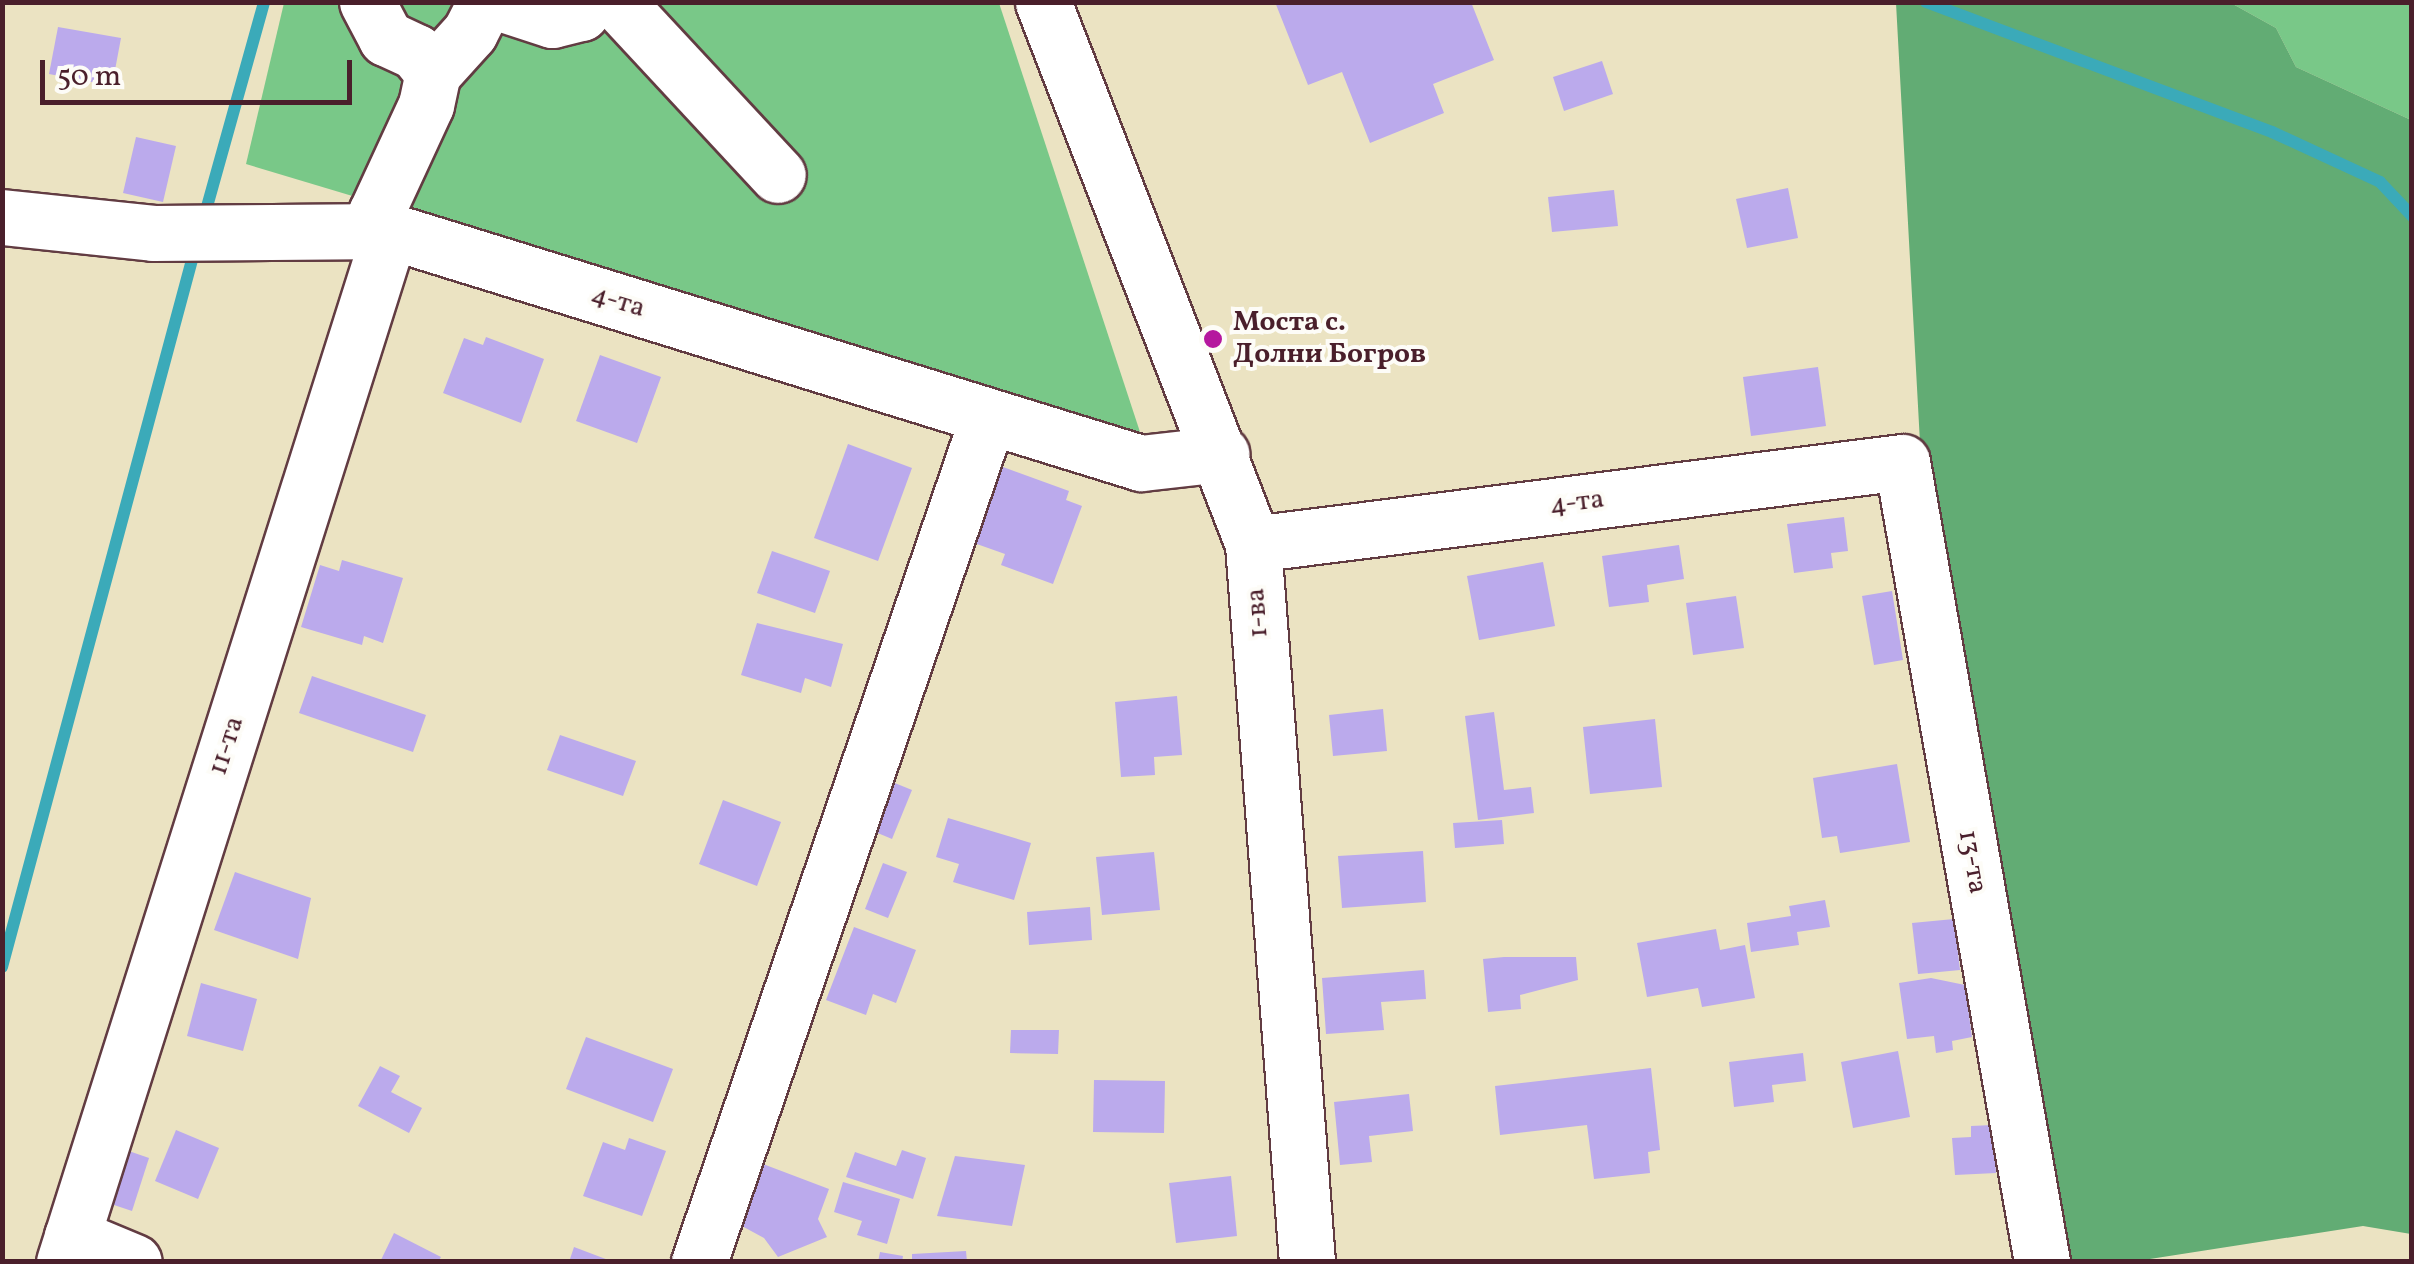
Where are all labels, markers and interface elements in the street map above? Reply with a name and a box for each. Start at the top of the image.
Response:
scale bar [45,40,358,102]
text: 50 m [57,56,121,98]
street label: 4-та [587,278,649,326]
place label: Моста с. Долни Богров [1233,306,1426,372]
marker: Моста с. Долни Богров [1202,328,1224,350]
street label: 4-та [1548,483,1606,523]
street label: 1-ва [1240,587,1276,639]
street label: 11-та [202,712,252,780]
street label: 13-та [1950,827,1994,897]

